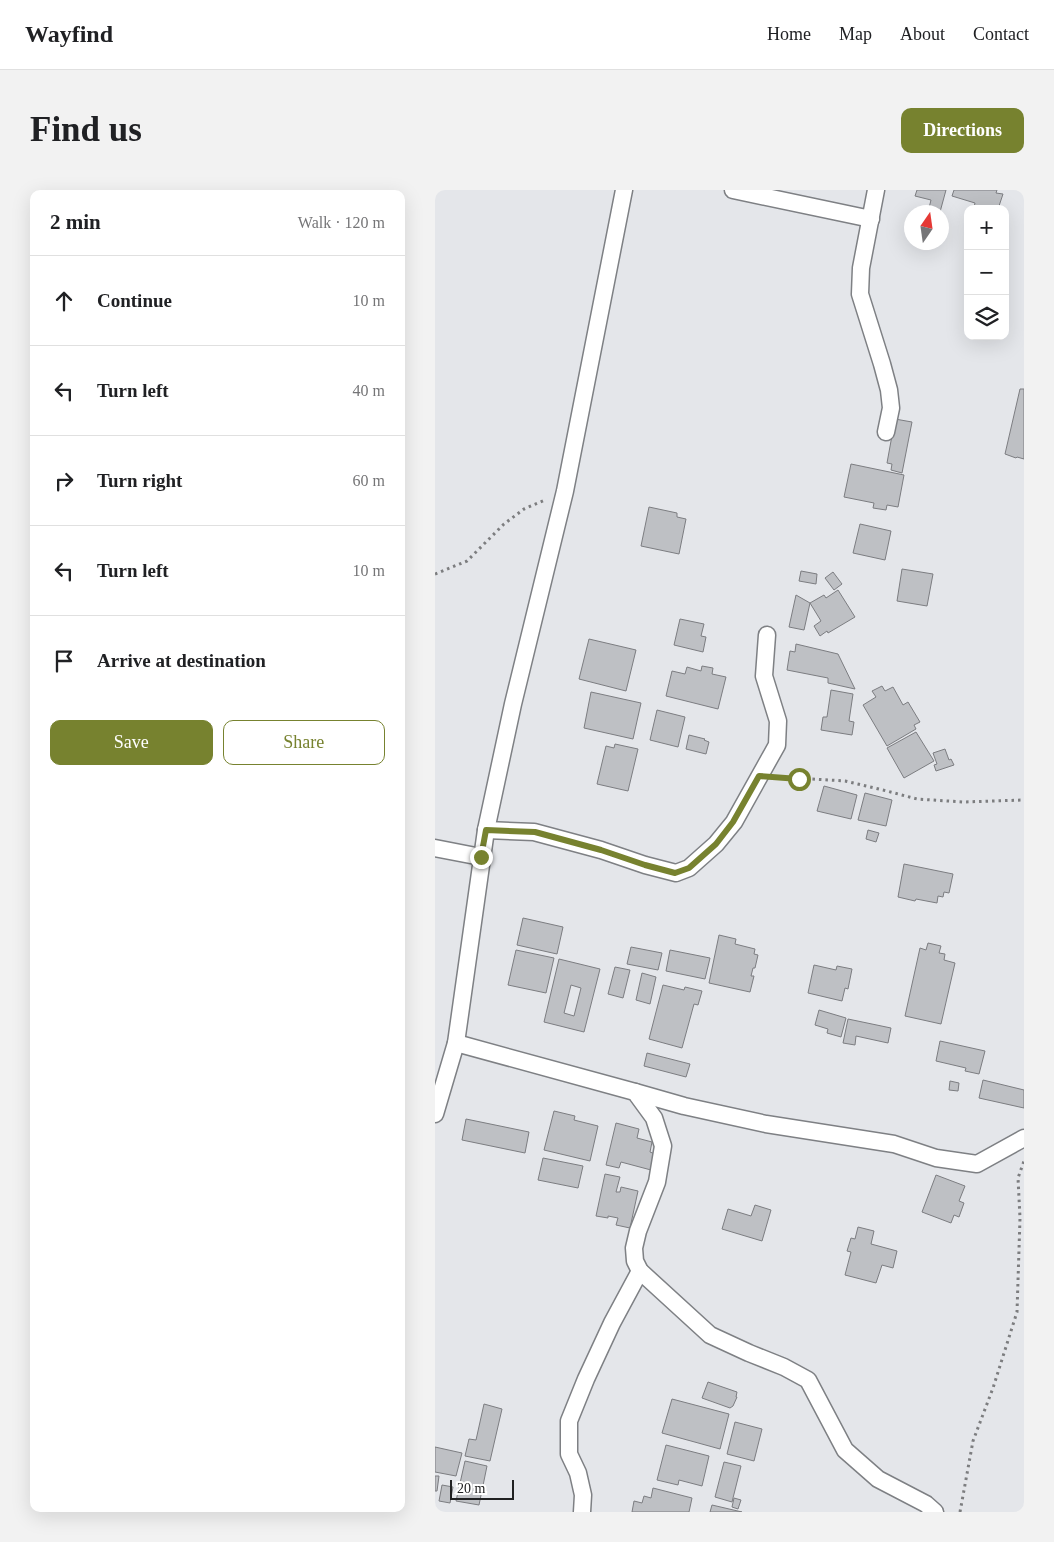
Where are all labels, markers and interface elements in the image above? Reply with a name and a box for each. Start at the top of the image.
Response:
text: Wayfind [25,21,113,47]
text: Home [767,24,811,44]
text: Map [839,24,872,44]
text: About [900,24,945,44]
text: Contact [973,24,1029,44]
button: Directions [901,108,1024,153]
text: Find us [30,110,142,149]
north arrow [904,205,949,250]
map controls [964,205,1009,340]
button: + [964,205,1009,250]
text: 2 min [50,210,101,234]
text: Walk · 120 m [298,214,385,231]
button: − [964,250,1009,295]
icon: ahead [50,287,78,315]
text: Continue [97,290,172,311]
text: 10 m [353,292,385,309]
button: layers [964,295,1009,340]
icon: left [50,377,78,405]
text: Turn left [97,380,169,401]
text: 40 m [353,382,385,399]
icon: right [50,467,78,495]
text: Turn right [97,470,182,491]
text: 60 m [353,472,385,489]
icon: left [50,557,78,585]
text: Turn left [97,560,169,581]
text: 10 m [353,562,385,579]
icon: arrive [50,647,78,675]
text: Arrive at destination [97,650,266,671]
button: Save [50,720,213,765]
button: Share [223,720,385,765]
route start [788,768,811,791]
route end [470,846,493,869]
scale bar [450,1477,514,1500]
text: 20 m [457,1481,485,1496]

